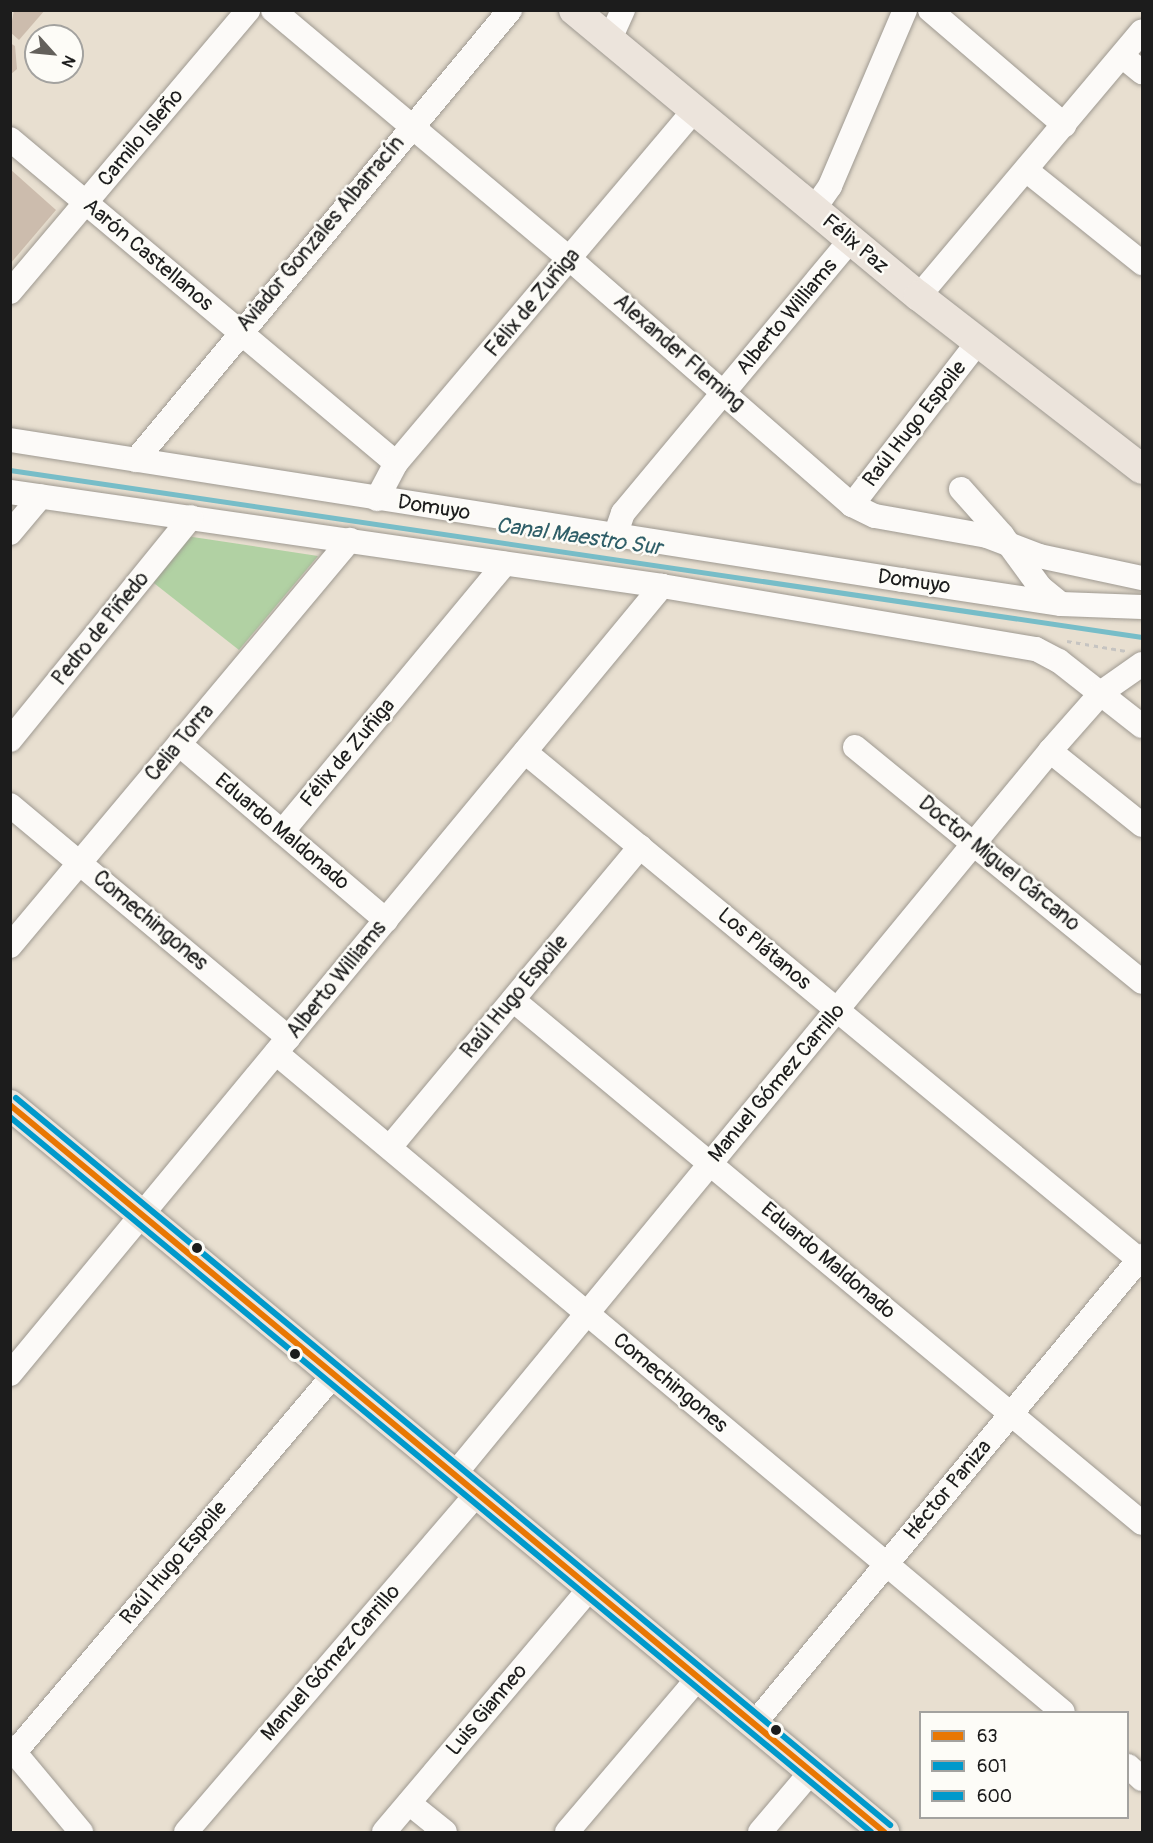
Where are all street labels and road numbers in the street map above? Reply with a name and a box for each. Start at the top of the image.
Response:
street label: Camilo Isleño [93,84,189,192]
street label: Aviador Gonzales Albarracín [232,131,410,337]
street label: Aarón Castellanos [78,193,218,317]
street label: Félix Paz [817,209,893,279]
street label: Félix de Zuñiga [480,244,586,362]
street label: Alberto Williams [731,254,843,380]
street label: Alexander Fleming [608,289,750,417]
street label: Raúl Hugo Espoile [858,356,972,492]
street label: Domuyo [396,490,472,526]
street label: Domuyo [876,564,952,600]
street label: Pedro de Piñedo [47,567,155,691]
street label: Félix de Zuñiga [295,694,401,812]
street label: Celia Torra [140,699,220,787]
street label: Eduardo Maldonado [210,768,354,896]
street label: Doctor Miguel Cárcano [913,791,1085,937]
street label: Comechingones [88,866,212,976]
street label: Los Plátanos [712,903,816,995]
street label: Alberto Williams [282,916,392,1044]
street label: Raúl Hugo Espoile [456,930,574,1064]
street label: Manuel Gómez Carrillo [703,999,851,1167]
street label: Eduardo Maldonado [756,1197,900,1325]
street label: Comechingones [608,1328,732,1438]
street label: Héctor Paniza [899,1435,997,1545]
street label: Raúl Hugo Espoile [115,1496,233,1630]
street label: Manuel Gómez Carrillo [256,1580,406,1746]
street label: Luis Gianneo [441,1659,533,1761]

